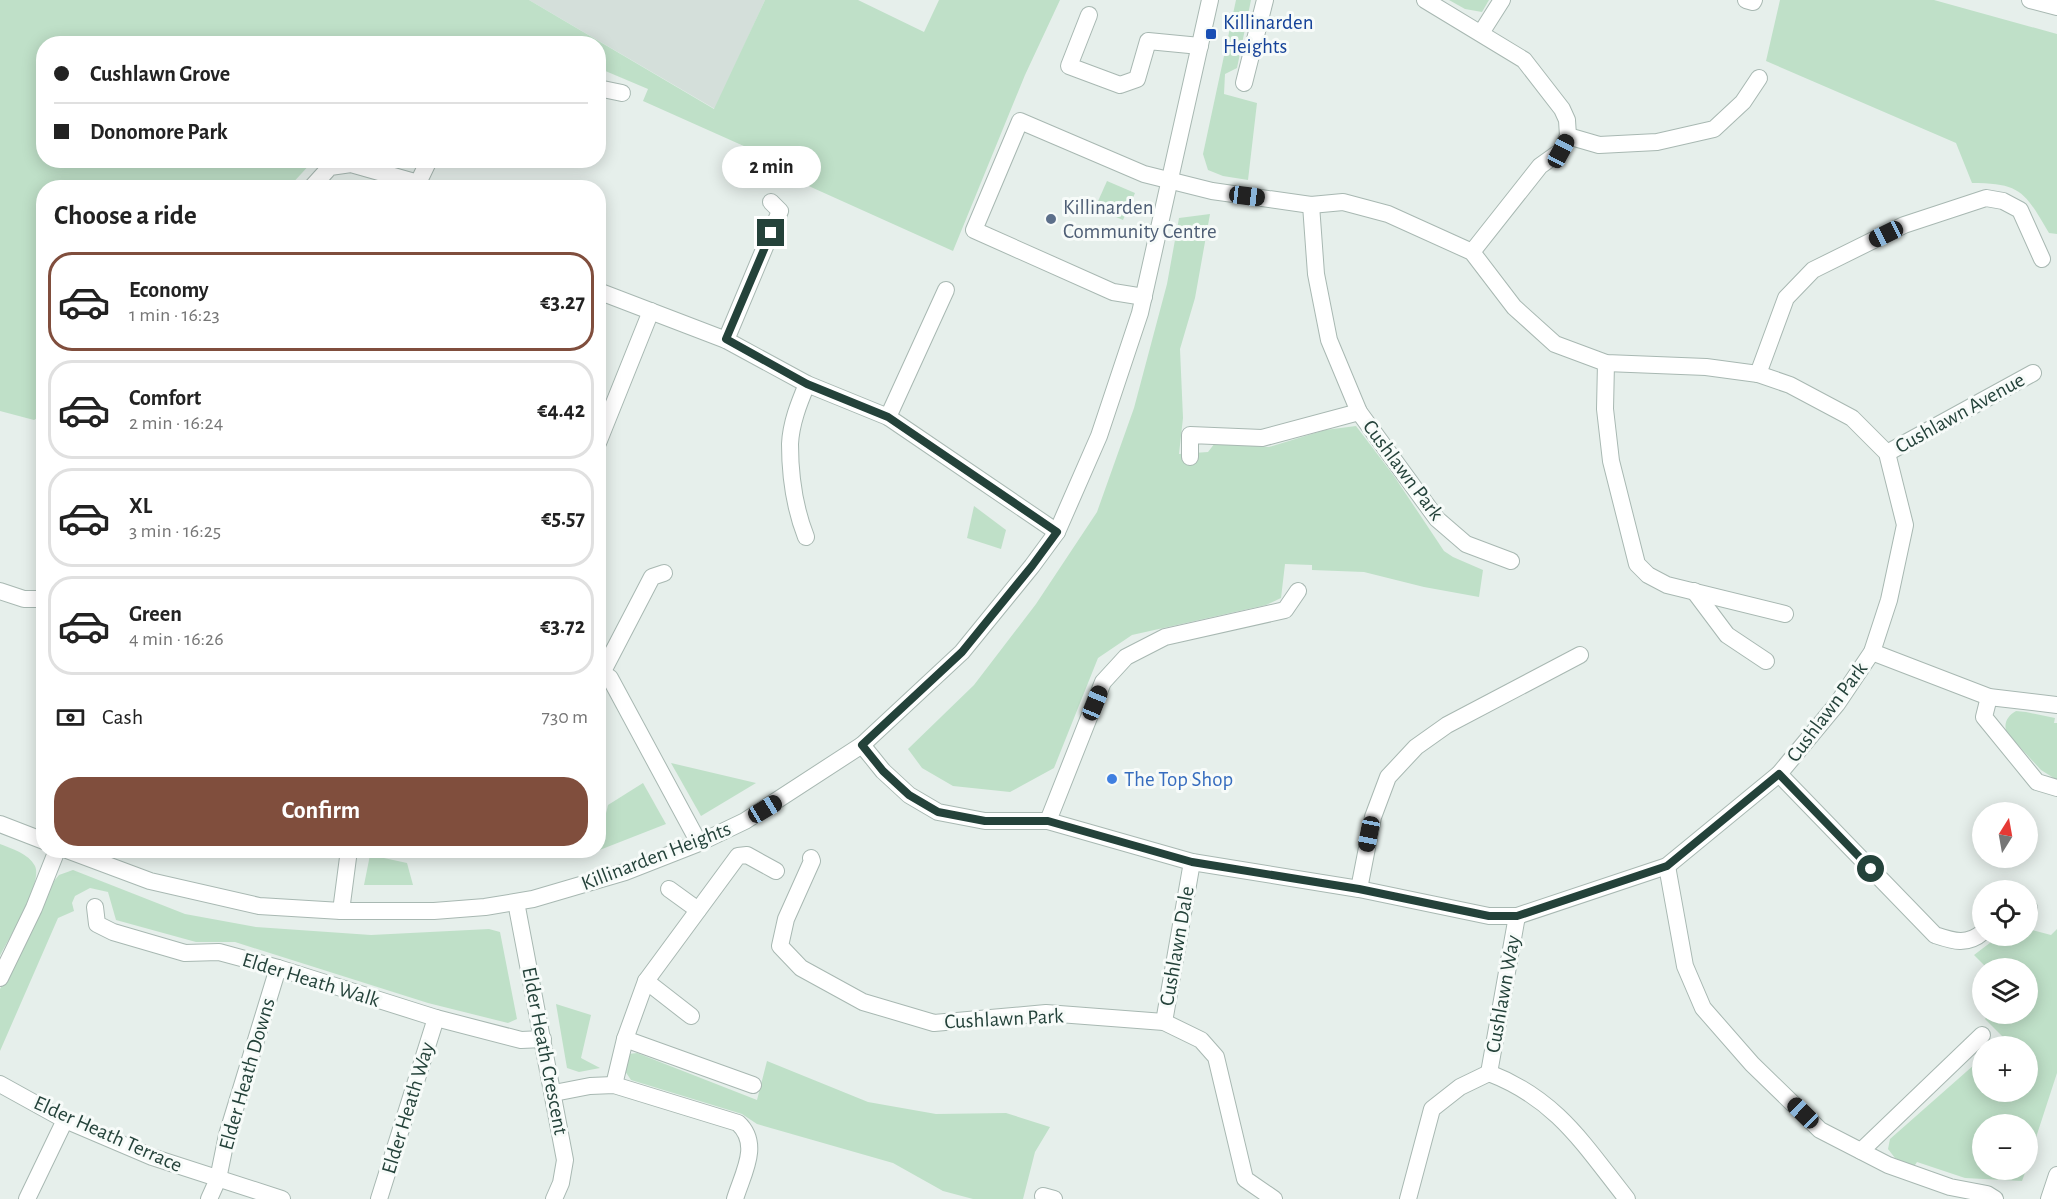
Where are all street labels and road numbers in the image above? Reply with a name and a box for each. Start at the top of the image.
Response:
street label: Cushlawn Avenue [1892,369,2028,457]
street label: Cushlawn Park [1359,416,1448,524]
street label: Cushlawn Park [1783,658,1872,766]
street label: Killinarden Heights [578,818,734,894]
street label: Cushlawn Dale [1156,884,1198,1008]
street label: Cushlawn Way [1482,933,1524,1054]
street label: Elder Heath Walk [240,949,383,1011]
street label: Elder Heath Crescent [518,965,572,1137]
street label: Elder Heath Downs [215,996,279,1152]
street label: Cushlawn Park [944,1005,1065,1033]
street label: Elder Heath Way [378,1040,438,1176]
street label: Elder Heath Terrace [31,1092,185,1176]

